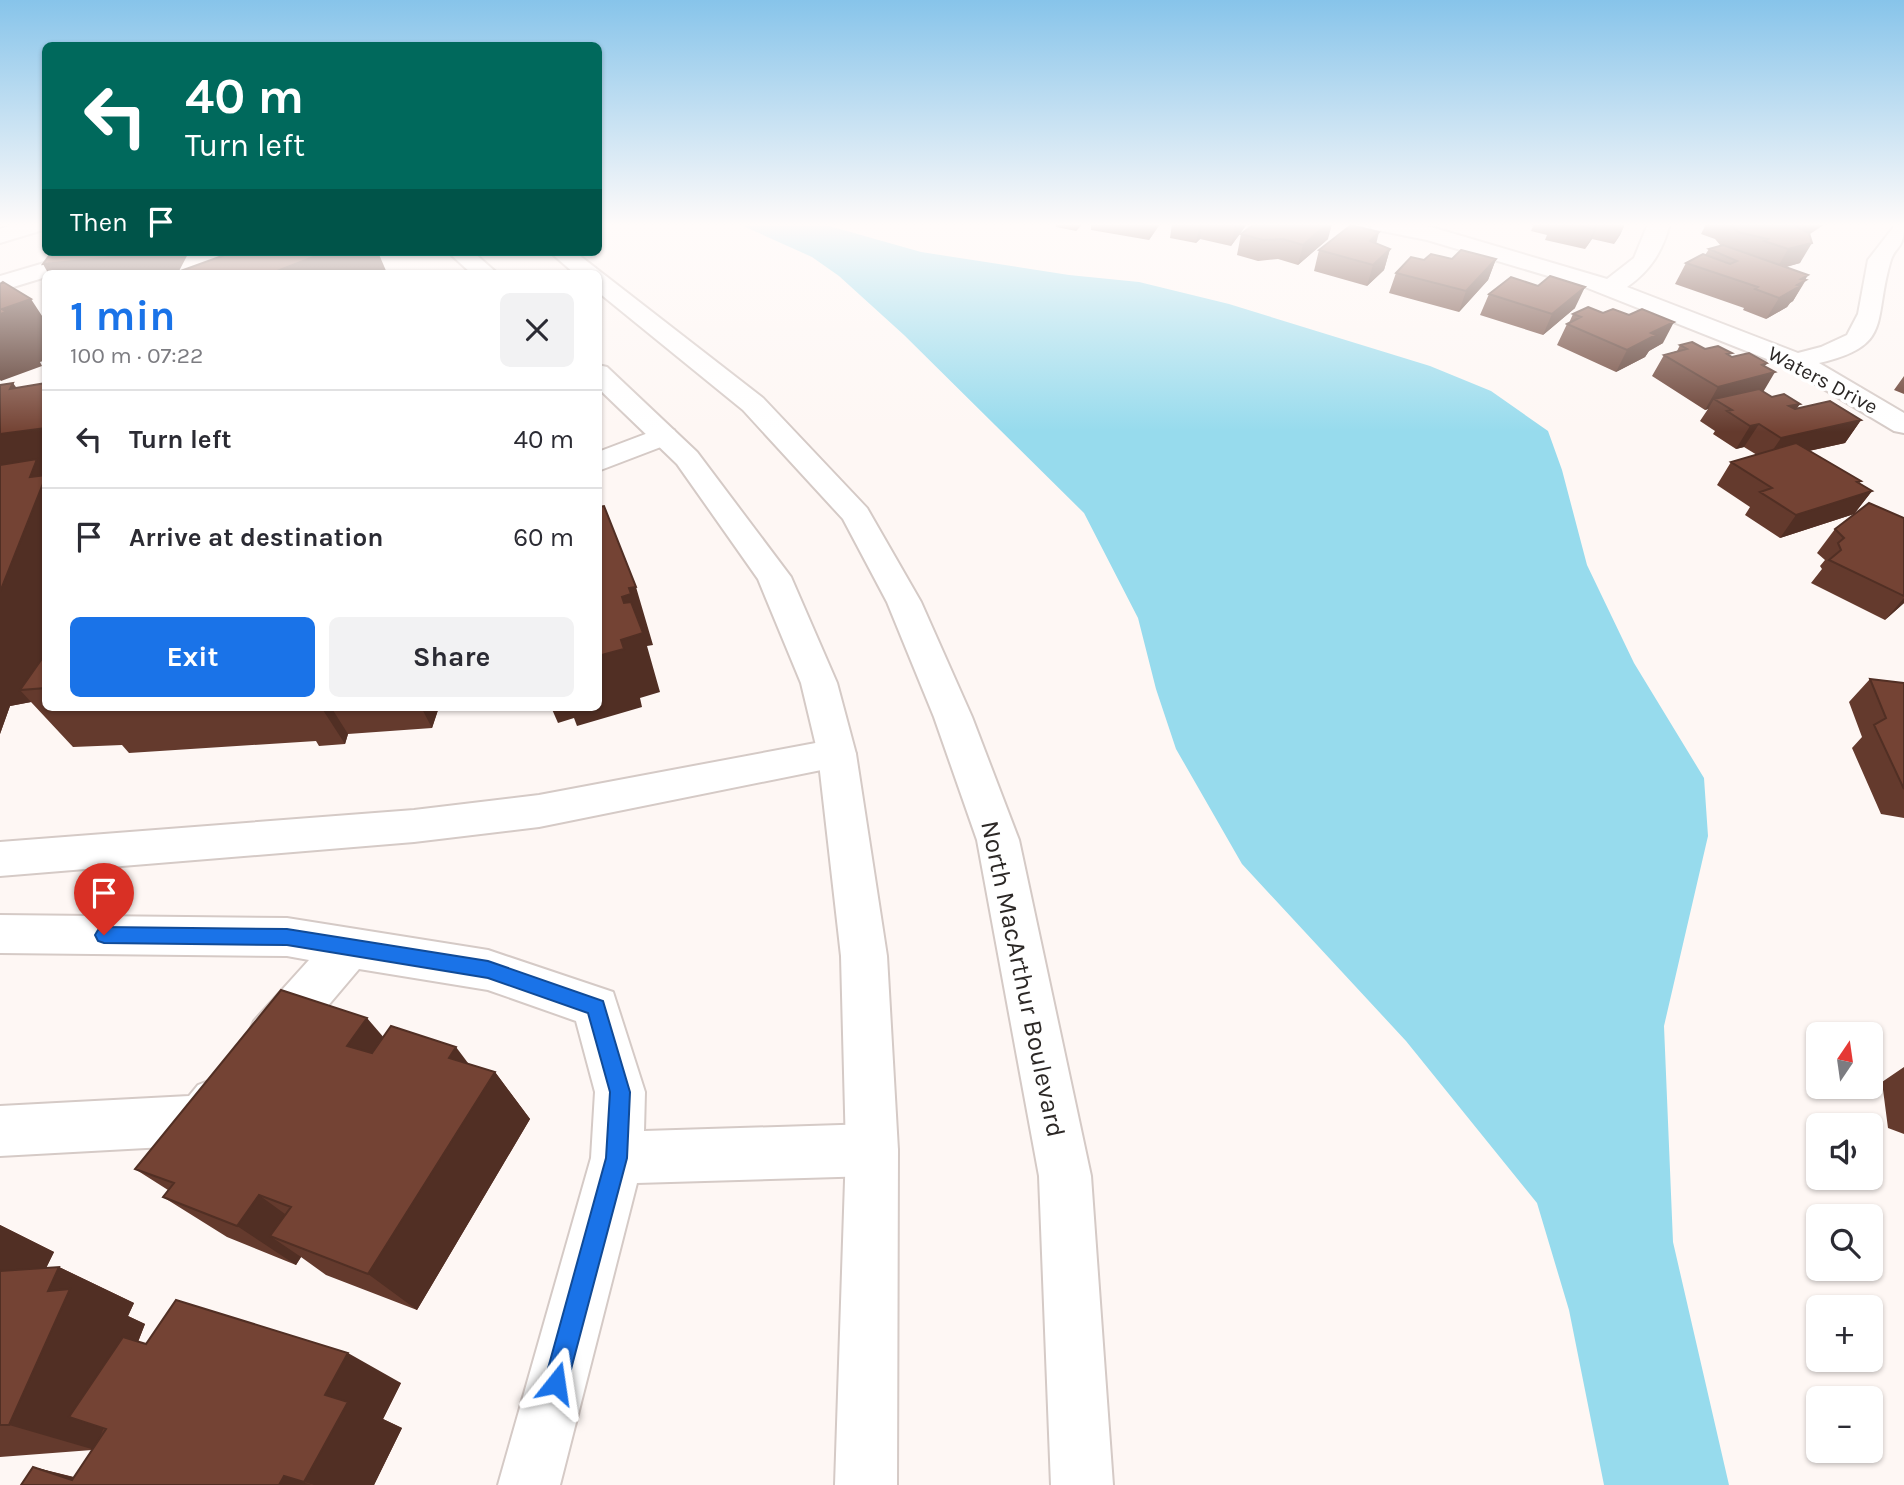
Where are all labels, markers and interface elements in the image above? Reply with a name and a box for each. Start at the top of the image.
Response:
text: 40 m [185,68,304,125]
icon: left [70,70,161,161]
text: Turn left [185,127,305,164]
icon: arrive [142,203,180,241]
text: Then [70,207,128,238]
text: 1 min [70,291,175,341]
button: close [500,293,574,367]
street label: Waters Drive [1764,341,1882,419]
text: 100 m · 07:22 [70,342,203,369]
icon: left [70,420,108,458]
text: Turn left [129,424,231,455]
text: 40 m [514,424,574,455]
icon: arrive [70,518,108,556]
text: Arrive at destination [129,522,383,553]
text: 60 m [513,522,574,553]
button: Exit [70,617,315,697]
button: Share [329,617,574,697]
street label: North MacArthur Boulevard [974,818,1072,1140]
pin [74,863,134,935]
icon: arrive [85,874,123,912]
north arrow [1806,1022,1883,1099]
map controls [1806,1022,1883,1463]
button: sound [1806,1113,1883,1190]
button: search [1806,1204,1883,1281]
button: + [1806,1295,1883,1372]
position arrow [519,1346,593,1420]
button: − [1806,1386,1883,1463]

